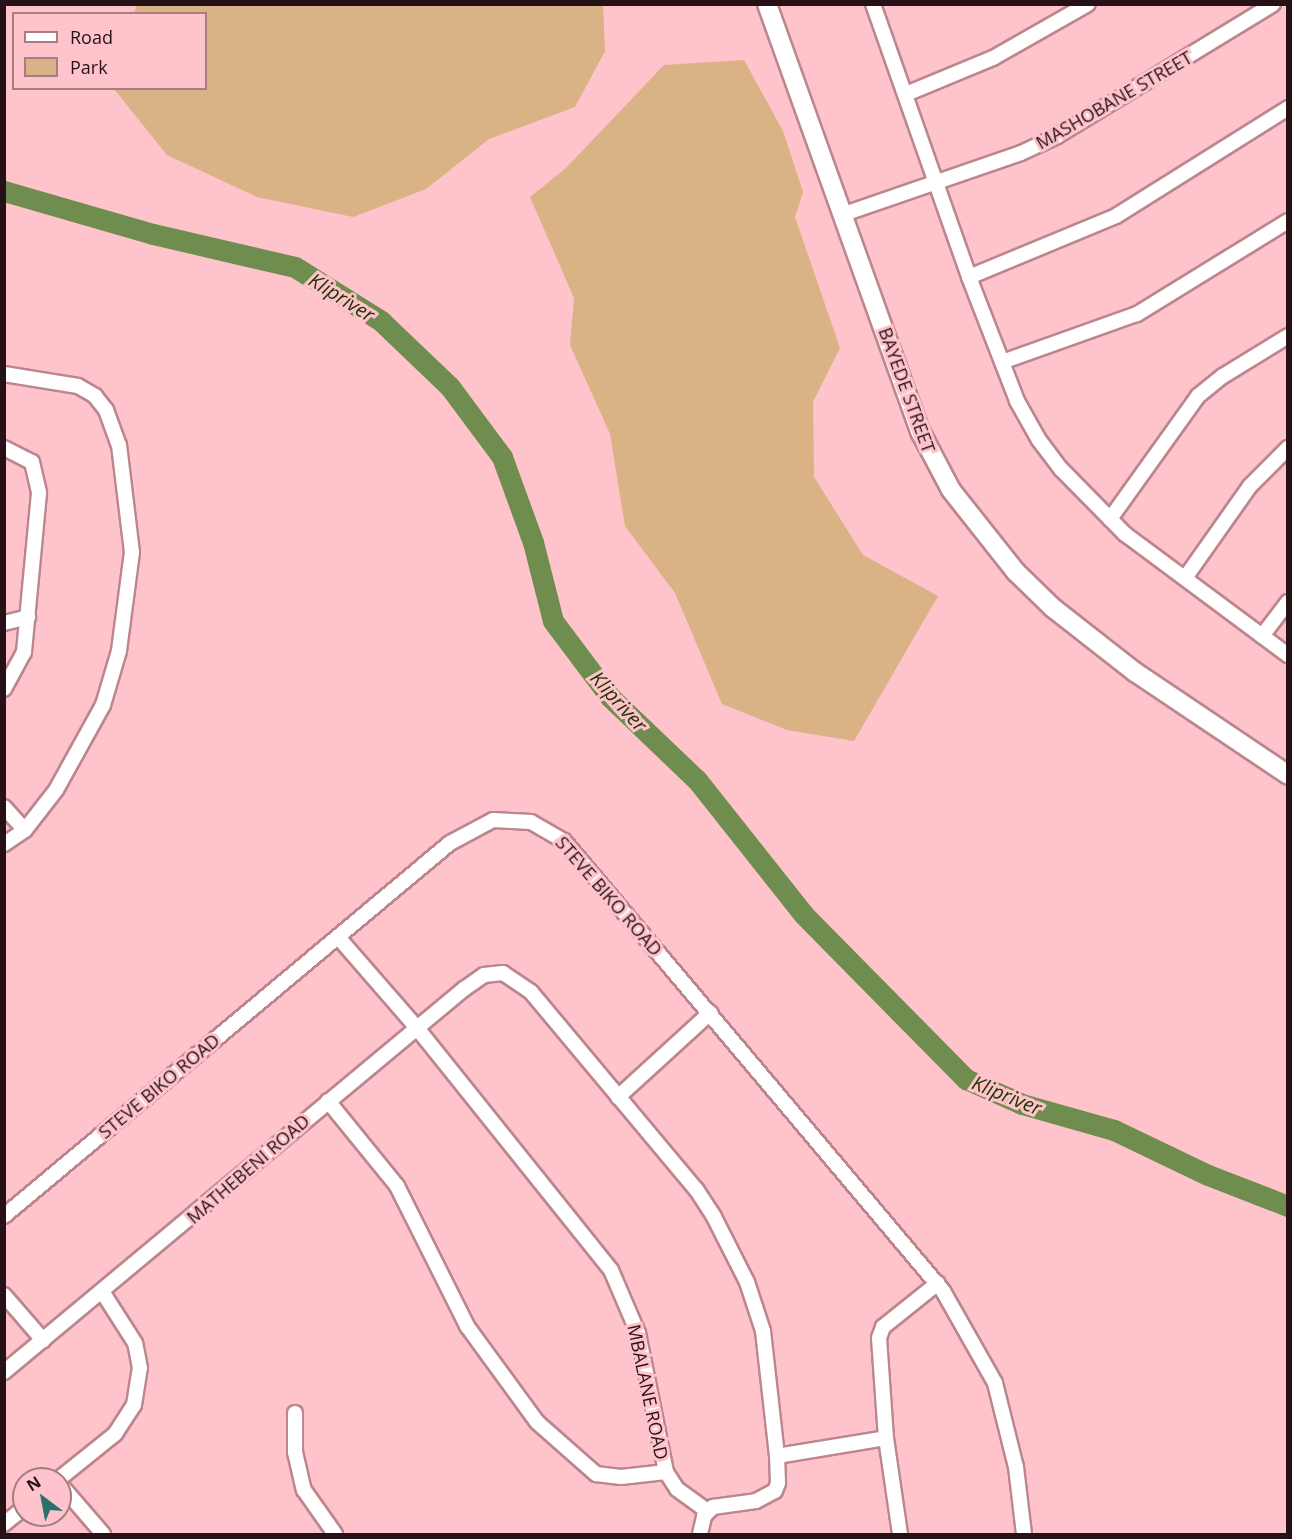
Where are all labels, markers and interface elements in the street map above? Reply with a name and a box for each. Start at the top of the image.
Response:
legend [12,12,207,90]
text: Road [70,25,113,49]
street label: MASHOBANE STREET [1032,46,1196,154]
text: Park [70,55,108,79]
water label: Klipriver [305,268,379,326]
street label: BAYEDE STREET [874,324,940,456]
water label: Klipriver [586,666,652,736]
street label: STEVE BIKO ROAD [551,832,667,960]
street label: STEVE BIKO ROAD [94,1029,224,1143]
water label: Klipriver [969,1070,1045,1120]
street label: MATHEBENI ROAD [182,1110,314,1228]
street label: MBALANE ROAD [623,1322,673,1462]
north arrow [12,1467,72,1527]
text: N [22,1471,45,1496]

